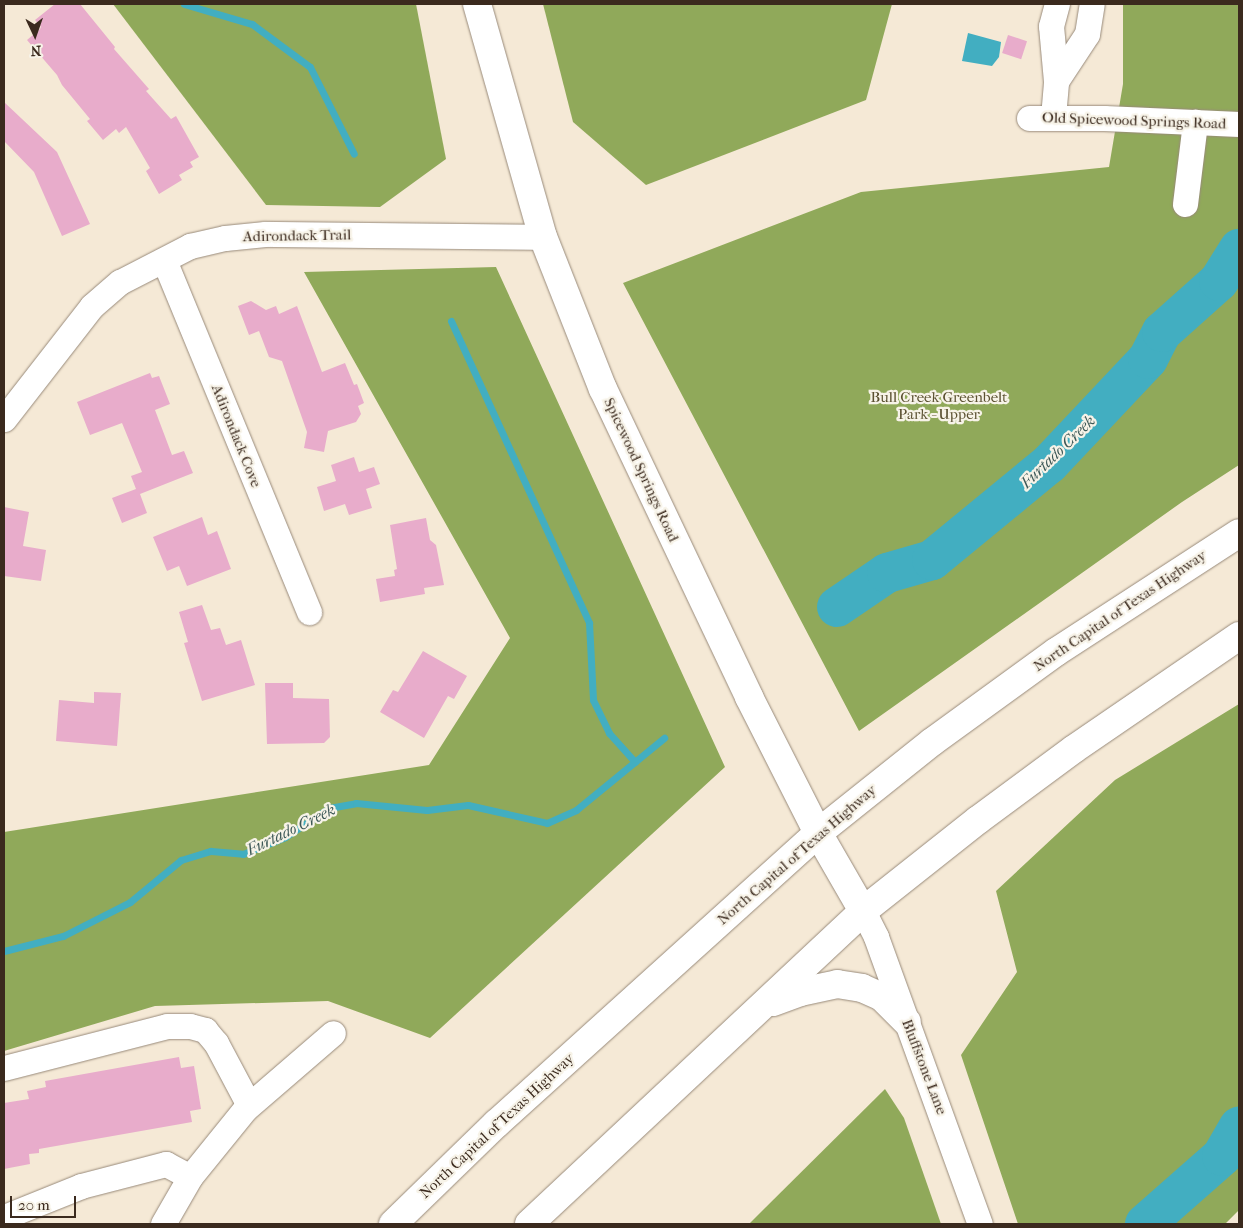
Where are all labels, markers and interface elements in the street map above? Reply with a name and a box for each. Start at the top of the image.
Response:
north arrow [10,10,60,60]
text: N [30,42,42,59]
street label: Old Spicewood Springs Road [1042,109,1226,133]
street label: Adirondack Trail [243,226,351,246]
street label: Adirondack Cove [207,382,265,490]
park label: Bull Creek Greenbelt Park - Upper [871,388,1007,423]
street label: Spicewood Springs Road [600,395,682,545]
water label: Furtado Creek [1017,412,1099,492]
street label: North Capital of Texas Highway [1030,546,1210,676]
street label: North Capital of Texas Highway [714,781,880,929]
water label: Furtado Creek [243,800,339,860]
street label: Bluffstone Lane [898,1017,950,1117]
street label: North Capital of Texas Highway [416,1050,578,1202]
scale bar [12,1186,79,1218]
text: 20 m [18,1196,50,1214]

